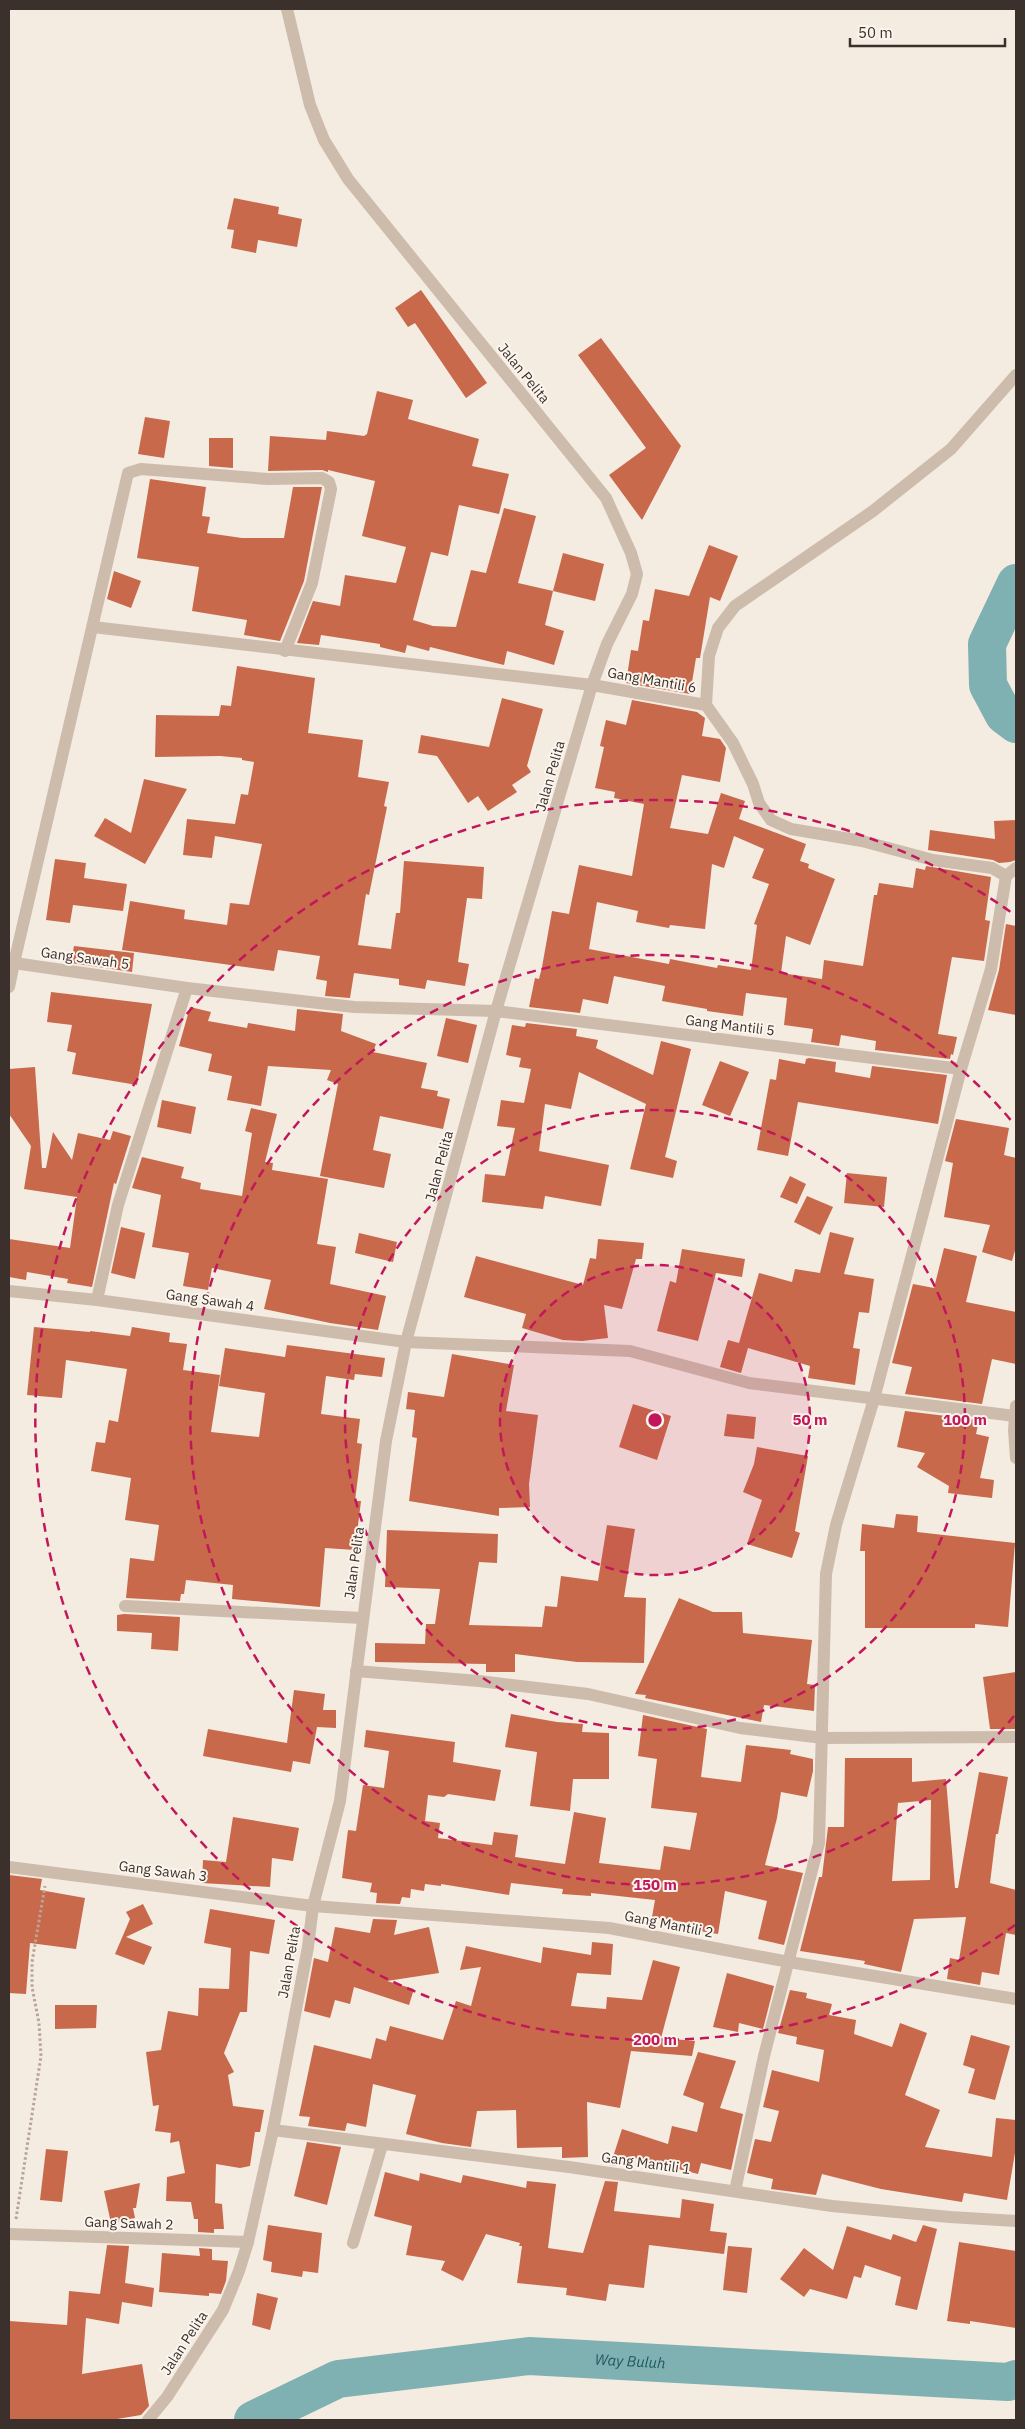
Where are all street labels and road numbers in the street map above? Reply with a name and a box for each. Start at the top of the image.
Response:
street label: Jalan Pelita [494,339,554,407]
street label: Gang Mantili 6 [606,663,698,697]
street label: Jalan Pelita [531,738,569,813]
street label: Gang Sawah 5 [40,943,130,973]
street label: Gang Mantili 5 [684,1011,776,1039]
street label: Jalan Pelita [421,1128,457,1203]
street label: Gang Sawah 4 [165,1285,255,1315]
street label: Jalan Pelita [340,1525,368,1600]
street label: Gang Sawah 3 [118,1857,208,1885]
street label: Gang Mantili 2 [623,1907,715,1941]
street label: Jalan Pelita [274,1924,304,1999]
street label: Gang Mantili 1 [600,2148,692,2178]
street label: Gang Sawah 2 [84,2212,174,2234]
street label: Jalan Pelita [157,2307,212,2378]

